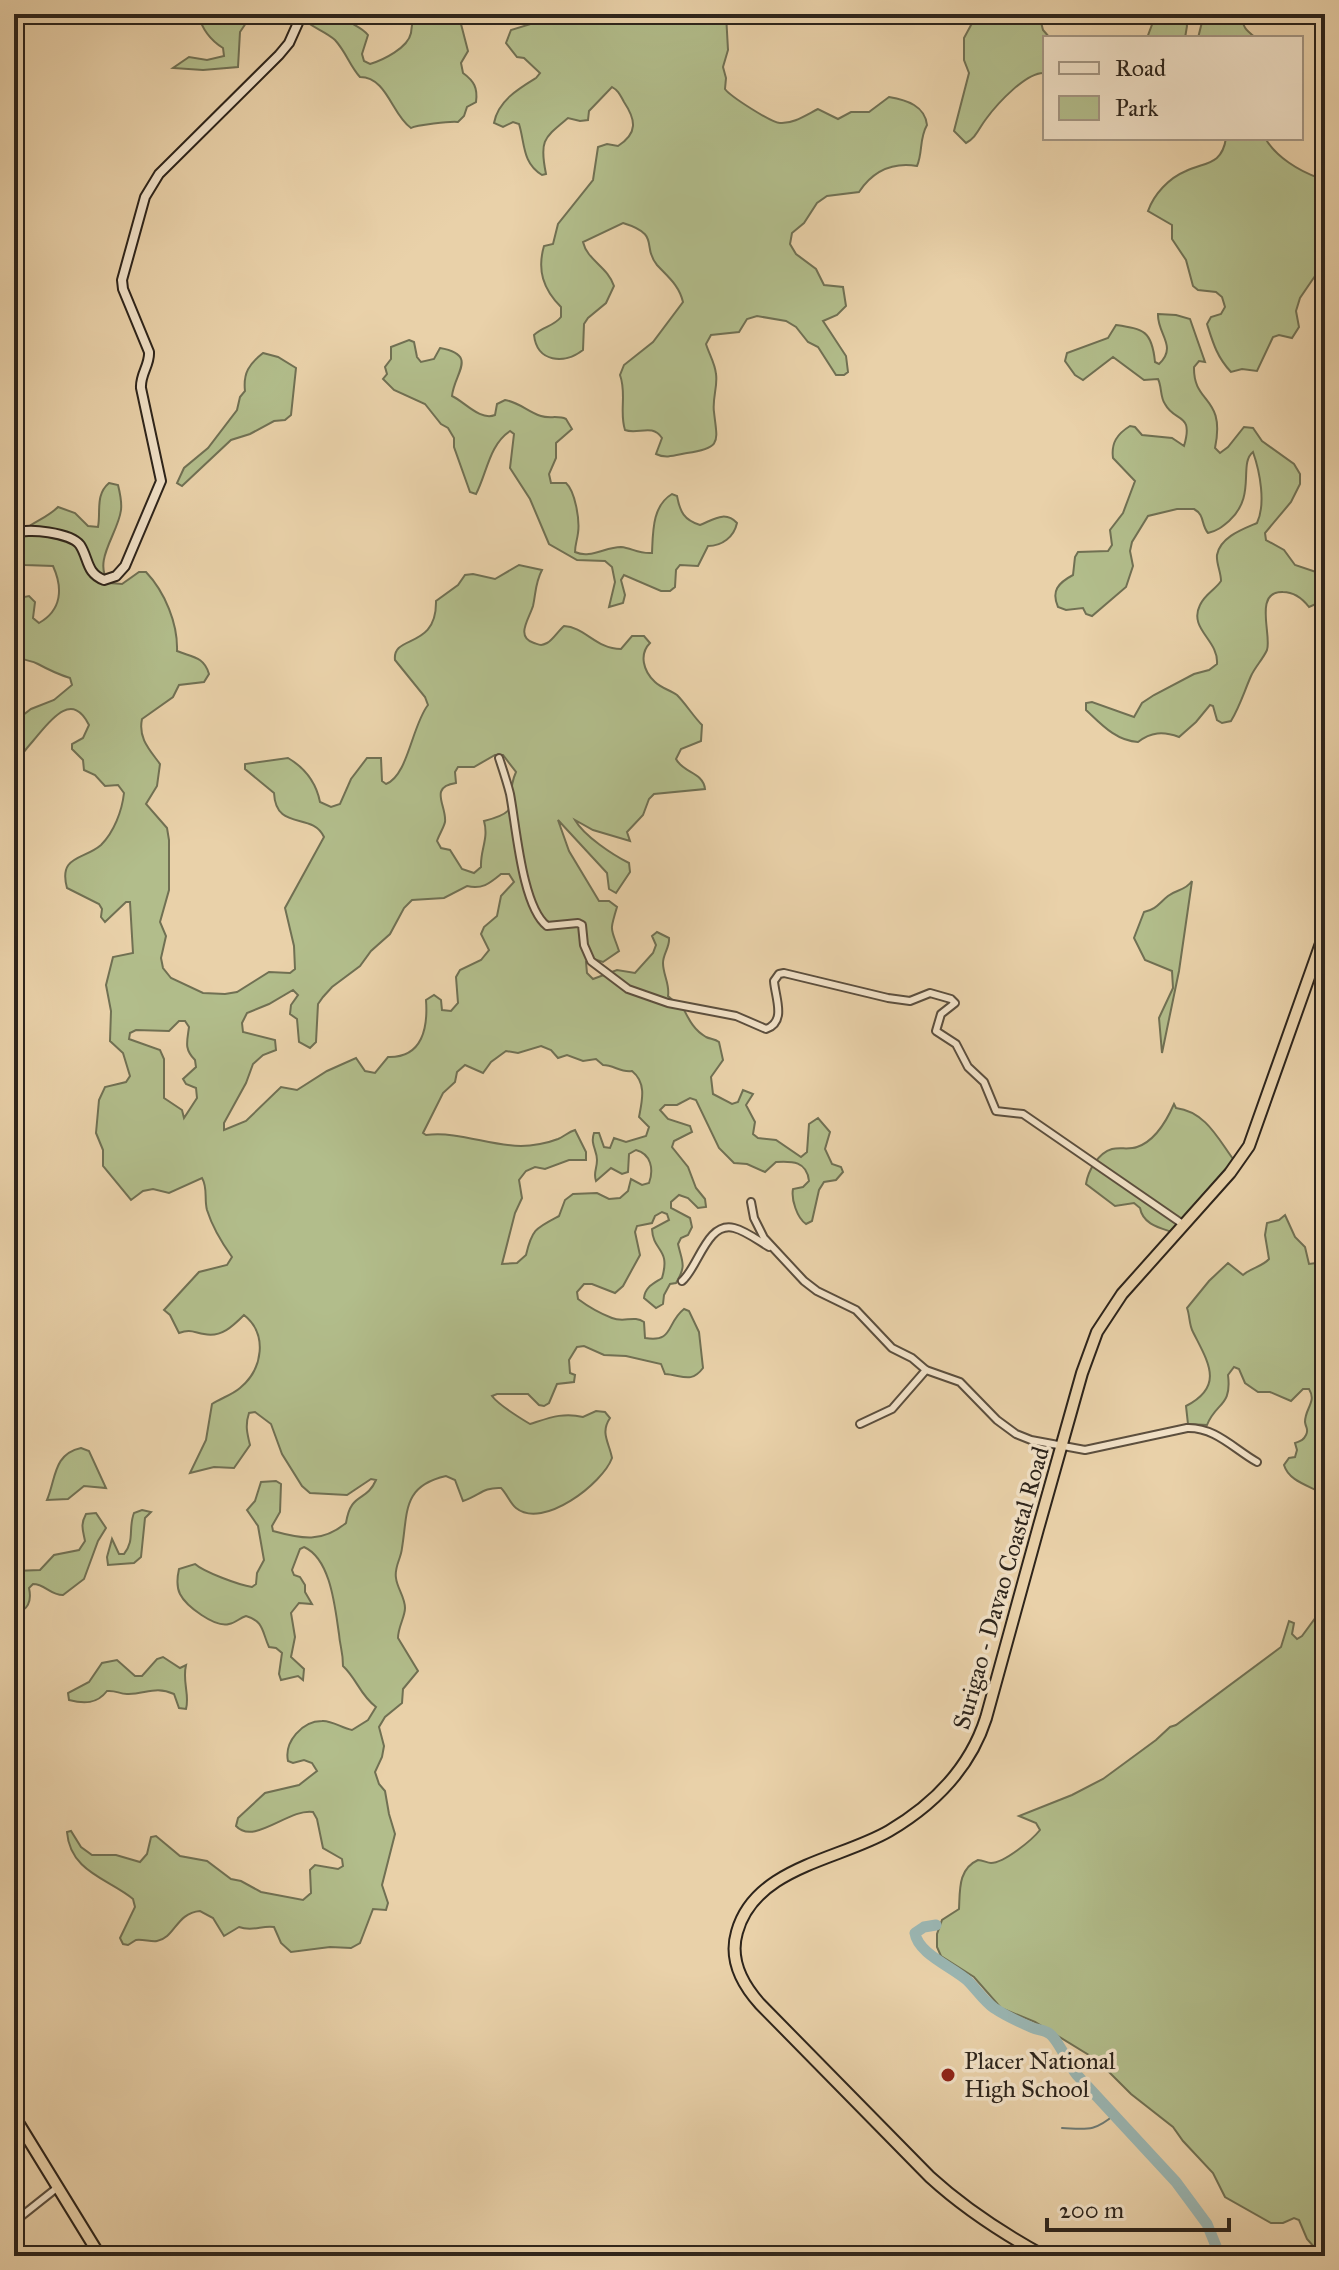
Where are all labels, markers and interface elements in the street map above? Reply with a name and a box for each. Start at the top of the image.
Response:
legend [1043,36,1303,140]
text: Road [1115,53,1166,83]
text: Park [1115,93,1159,123]
street label: Surigao - Davao Coastal Road [946,1443,1056,1733]
place label: Placer National High School [964,2046,1116,2104]
marker: Placer National High School [939,2066,957,2084]
scale bar [1047,2182,1229,2232]
text: 200 m [1059,2195,1124,2225]

